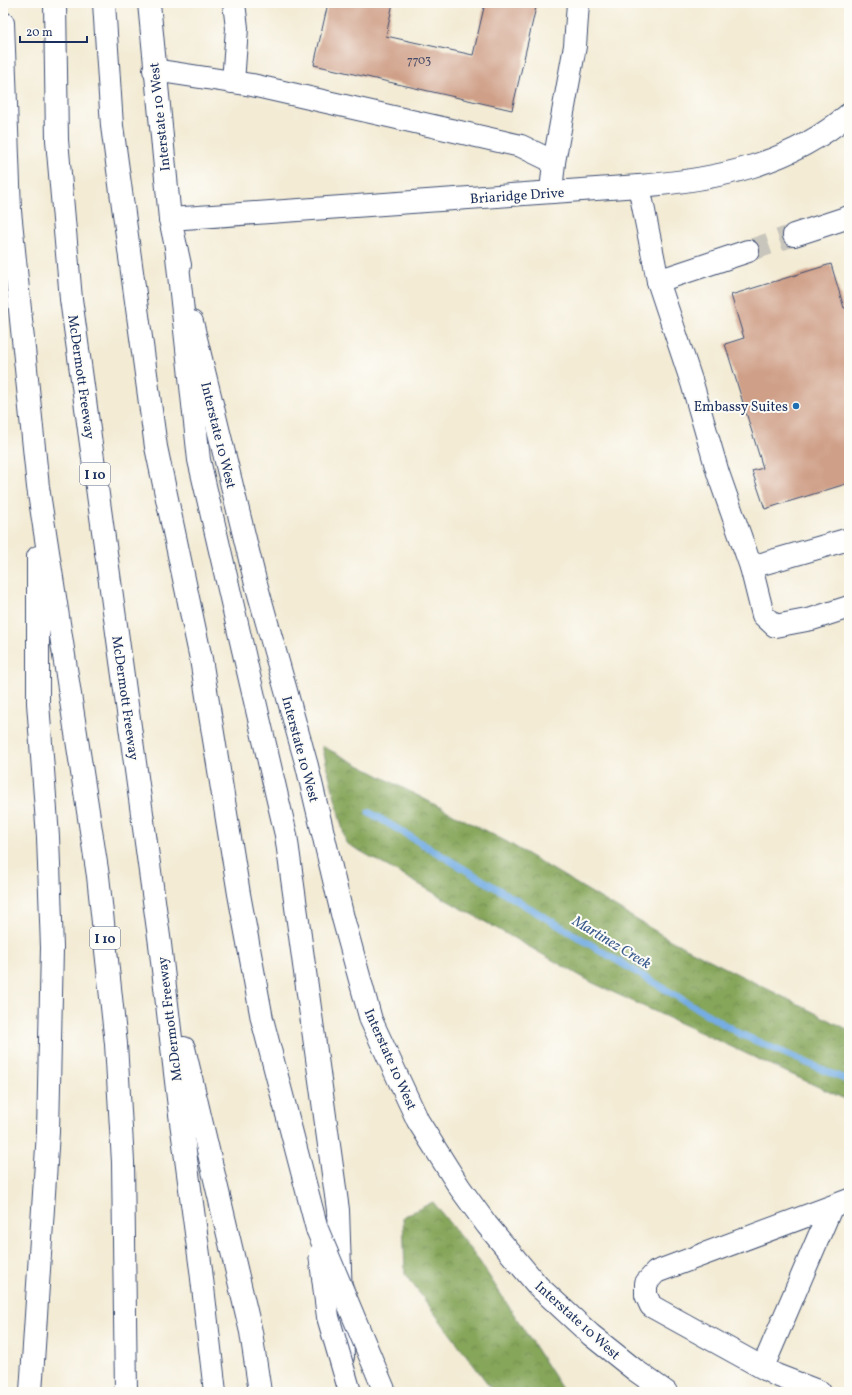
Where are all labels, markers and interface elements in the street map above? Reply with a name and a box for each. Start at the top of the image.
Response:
scale bar [20,18,87,44]
text: 20 m [26,25,53,41]
house number: 7703 [407,53,431,69]
street label: Interstate 10 West [145,61,176,172]
street label: Briaridge Drive [469,184,565,209]
street label: McDermott Freeway [62,314,99,441]
street label: Interstate 10 West [195,380,240,491]
place label: Embassy Suites [694,398,788,417]
marker: Embassy Suites [791,401,801,411]
road number: I 10 [80,463,110,485]
street label: McDermott Freeway [106,635,143,762]
street label: Interstate 10 West [276,694,323,805]
water label: Martinez Creek [567,911,655,975]
road number: I 10 [90,927,120,949]
street label: McDermott Freeway [153,955,188,1082]
street label: Interstate 10 West [359,1006,421,1113]
street label: Interstate 10 West [530,1278,624,1365]

